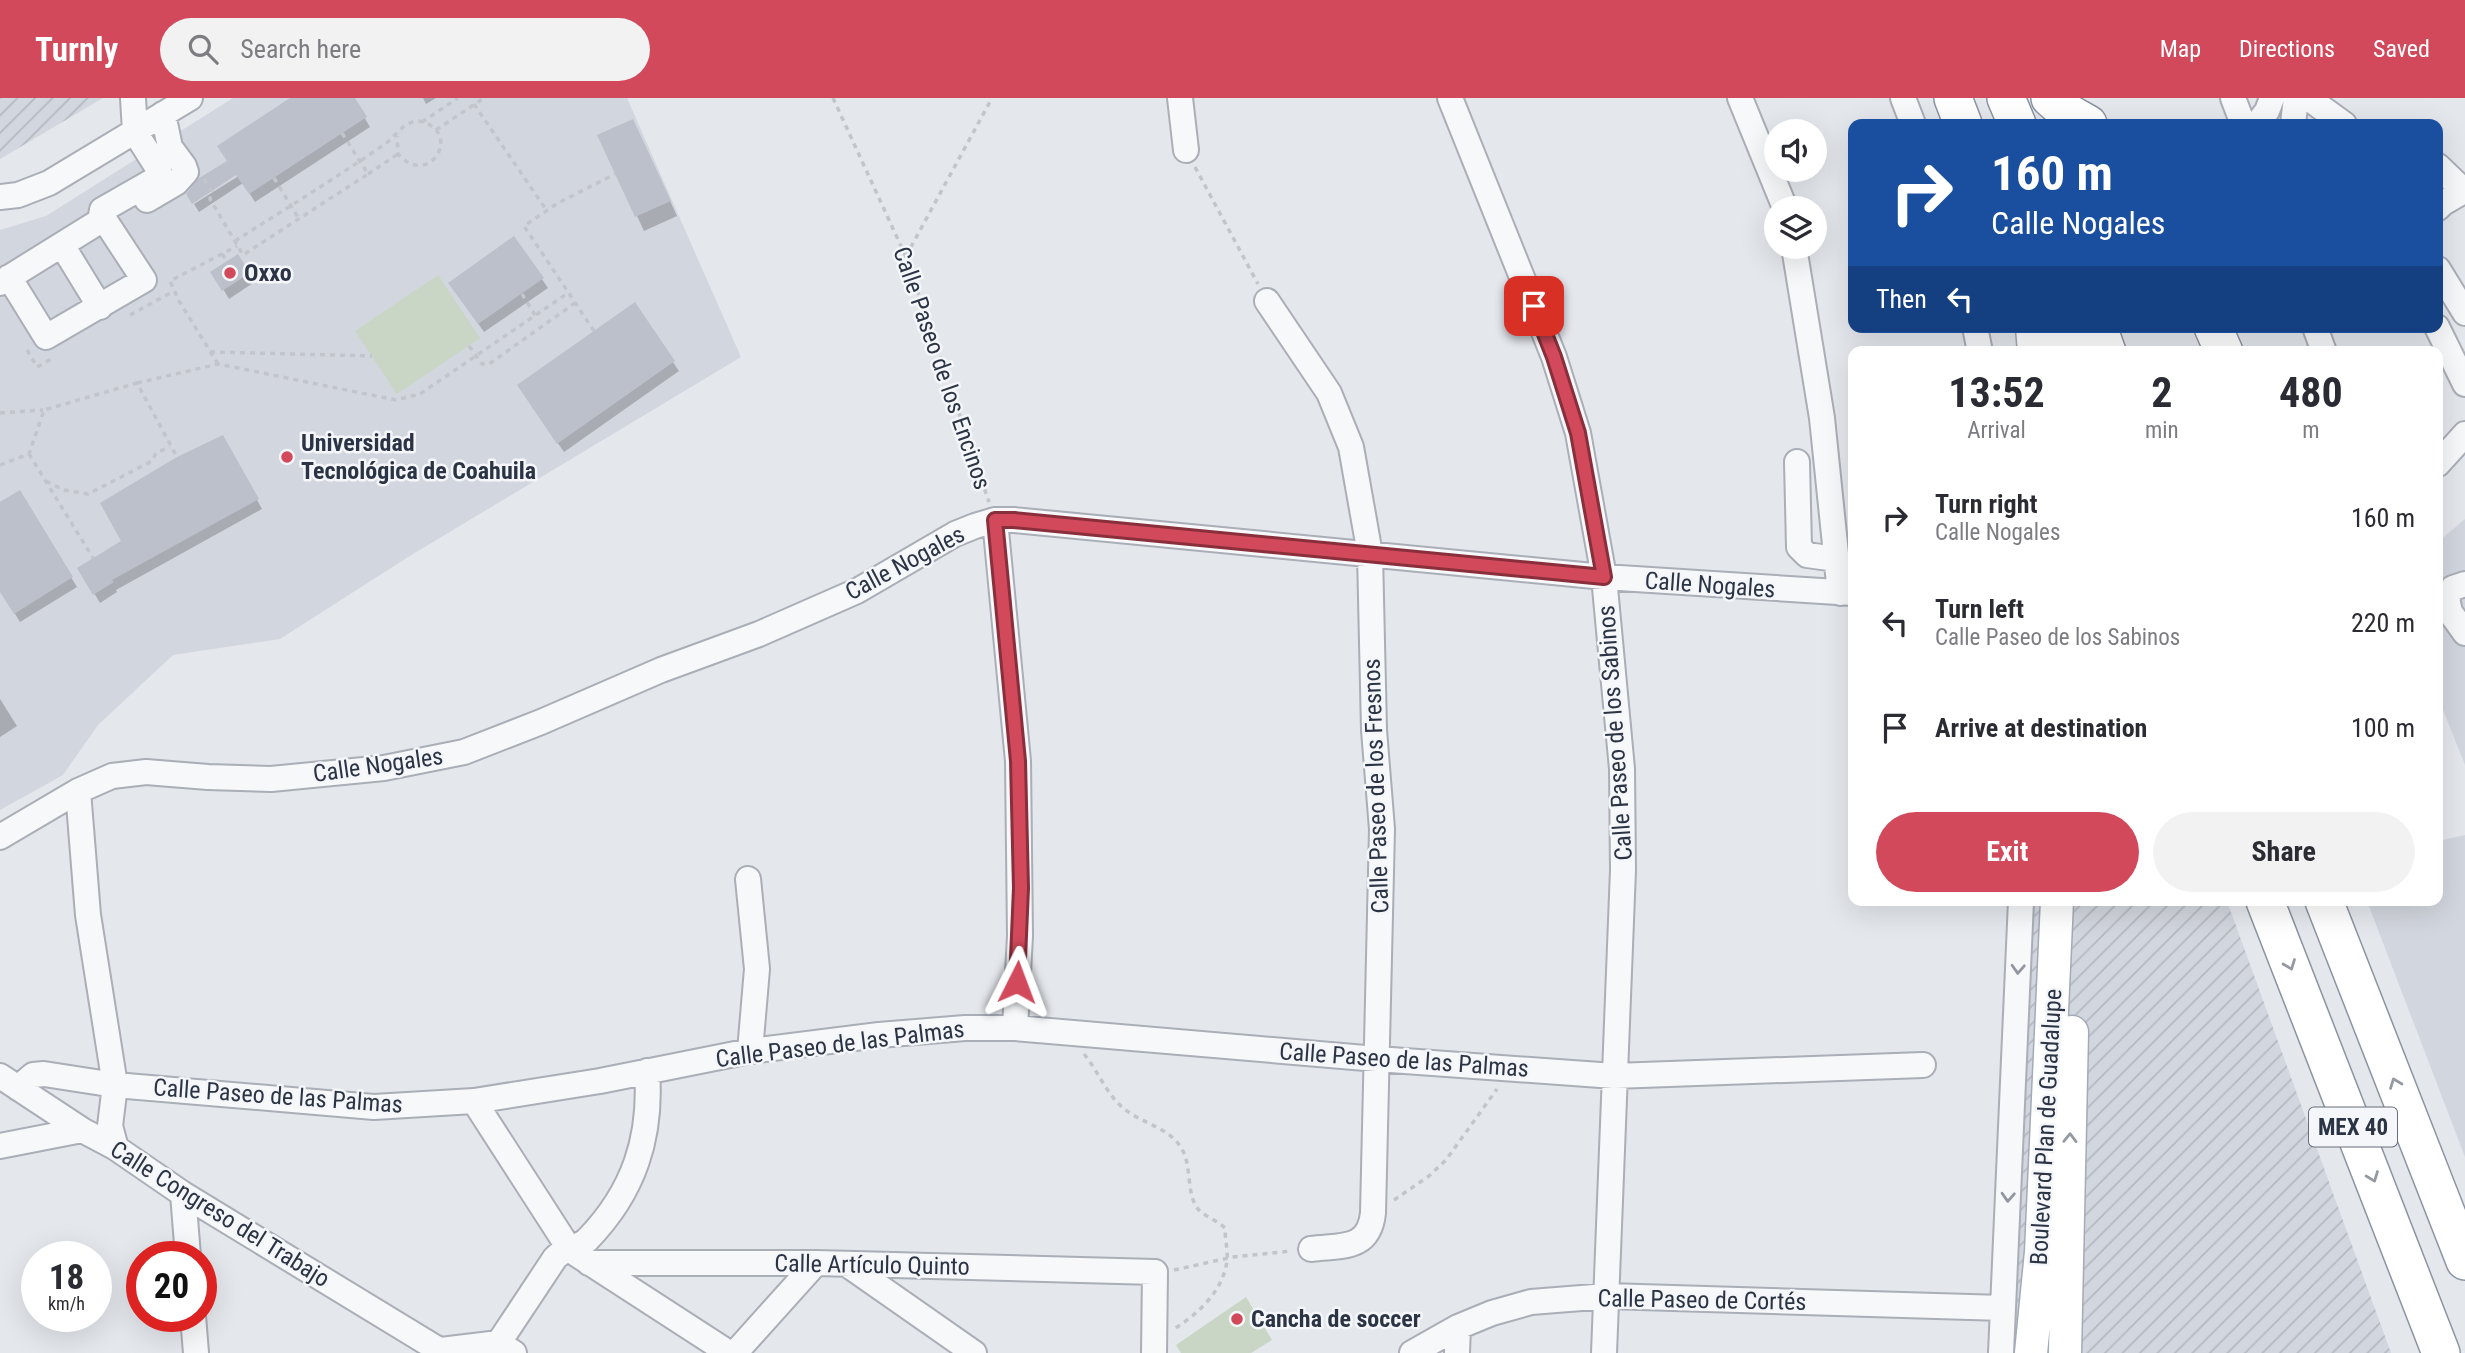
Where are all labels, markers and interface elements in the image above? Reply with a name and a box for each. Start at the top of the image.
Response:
search box [160,18,650,81]
text: Turnly [35,30,118,69]
icon: search [184,30,222,68]
text: Search here [240,34,361,64]
text: Map [2160,35,2201,63]
text: Directions [2239,35,2335,63]
text: Saved [2373,35,2430,63]
map controls [1764,119,1827,259]
button: sound [1764,119,1827,182]
text: 160 m [1991,145,2113,202]
icon: right [1876,147,1967,238]
button: layers [1764,196,1827,259]
text: Calle Nogales [1991,204,2165,242]
street label: Calle Paseo de los Encinos [887,243,997,493]
place label: Oxxo [244,259,292,287]
marker: Oxxo [222,265,238,281]
pin [1504,276,1564,336]
icon: left [1941,280,1979,318]
text: Then [1876,284,1927,314]
icon: arrive [1515,287,1553,325]
text: 13:52 [1948,368,2045,417]
text: 2 [2151,368,2172,417]
text: 480 [2279,368,2343,417]
text: Arrival [1967,417,2026,444]
text: min [2145,417,2179,444]
text: m [2302,417,2319,444]
place label: Universidad Tecnológica de Coahuila [301,429,536,485]
marker: Universidad Tecnológica de Coahuila [279,449,295,465]
text: Turn right [1935,489,2037,519]
icon: right [1876,499,1914,537]
text: 160 m [2351,503,2415,533]
text: Calle Nogales [1935,519,2060,546]
street label: Calle Nogales [841,520,969,606]
street label: Calle Nogales [1644,566,1776,604]
text: Turn left [1935,594,2024,624]
street label: Calle Paseo de los Sabinos [1592,604,1638,862]
icon: left [1876,604,1914,642]
text: 220 m [2351,608,2415,638]
text: Calle Paseo de los Sabinos [1935,624,2180,651]
street label: Calle Paseo de los Fresnos [1358,658,1394,914]
icon: arrive [1876,709,1914,747]
text: Arrive at destination [1935,713,2147,743]
text: 100 m [2351,713,2415,743]
street label: Calle Nogales [311,742,445,788]
button: Exit [1876,812,2139,892]
button: Share [2153,812,2415,892]
position arrow [980,945,1054,1019]
one-way arrow [2282,958,2296,970]
one-way arrow [2011,964,2026,975]
street label: Boulevard Plan de Guadalupe [2025,988,2067,1266]
street label: Calle Paseo de las Palmas [714,1015,966,1073]
street label: Calle Paseo de las Palmas [1278,1037,1530,1083]
street label: Calle Paseo de las Palmas [152,1073,404,1119]
one-way arrow [2390,1078,2404,1090]
road number: MEX 40 [2309,1108,2397,1146]
one-way arrow [2062,1132,2078,1143]
street label: Calle Congreso del Trabajo [105,1135,335,1293]
one-way arrow [2364,1170,2378,1182]
one-way arrow [2000,1191,2015,1202]
speed limit sign: 20 [126,1241,217,1332]
street label: Calle Artículo Quinto [774,1249,970,1281]
text: 18 [49,1257,84,1298]
street label: Calle Paseo de Cortés [1597,1284,1807,1316]
text: km/h [48,1293,85,1314]
place label: Cancha de soccer [1251,1305,1421,1333]
marker: Cancha de soccer [1229,1311,1245,1327]

